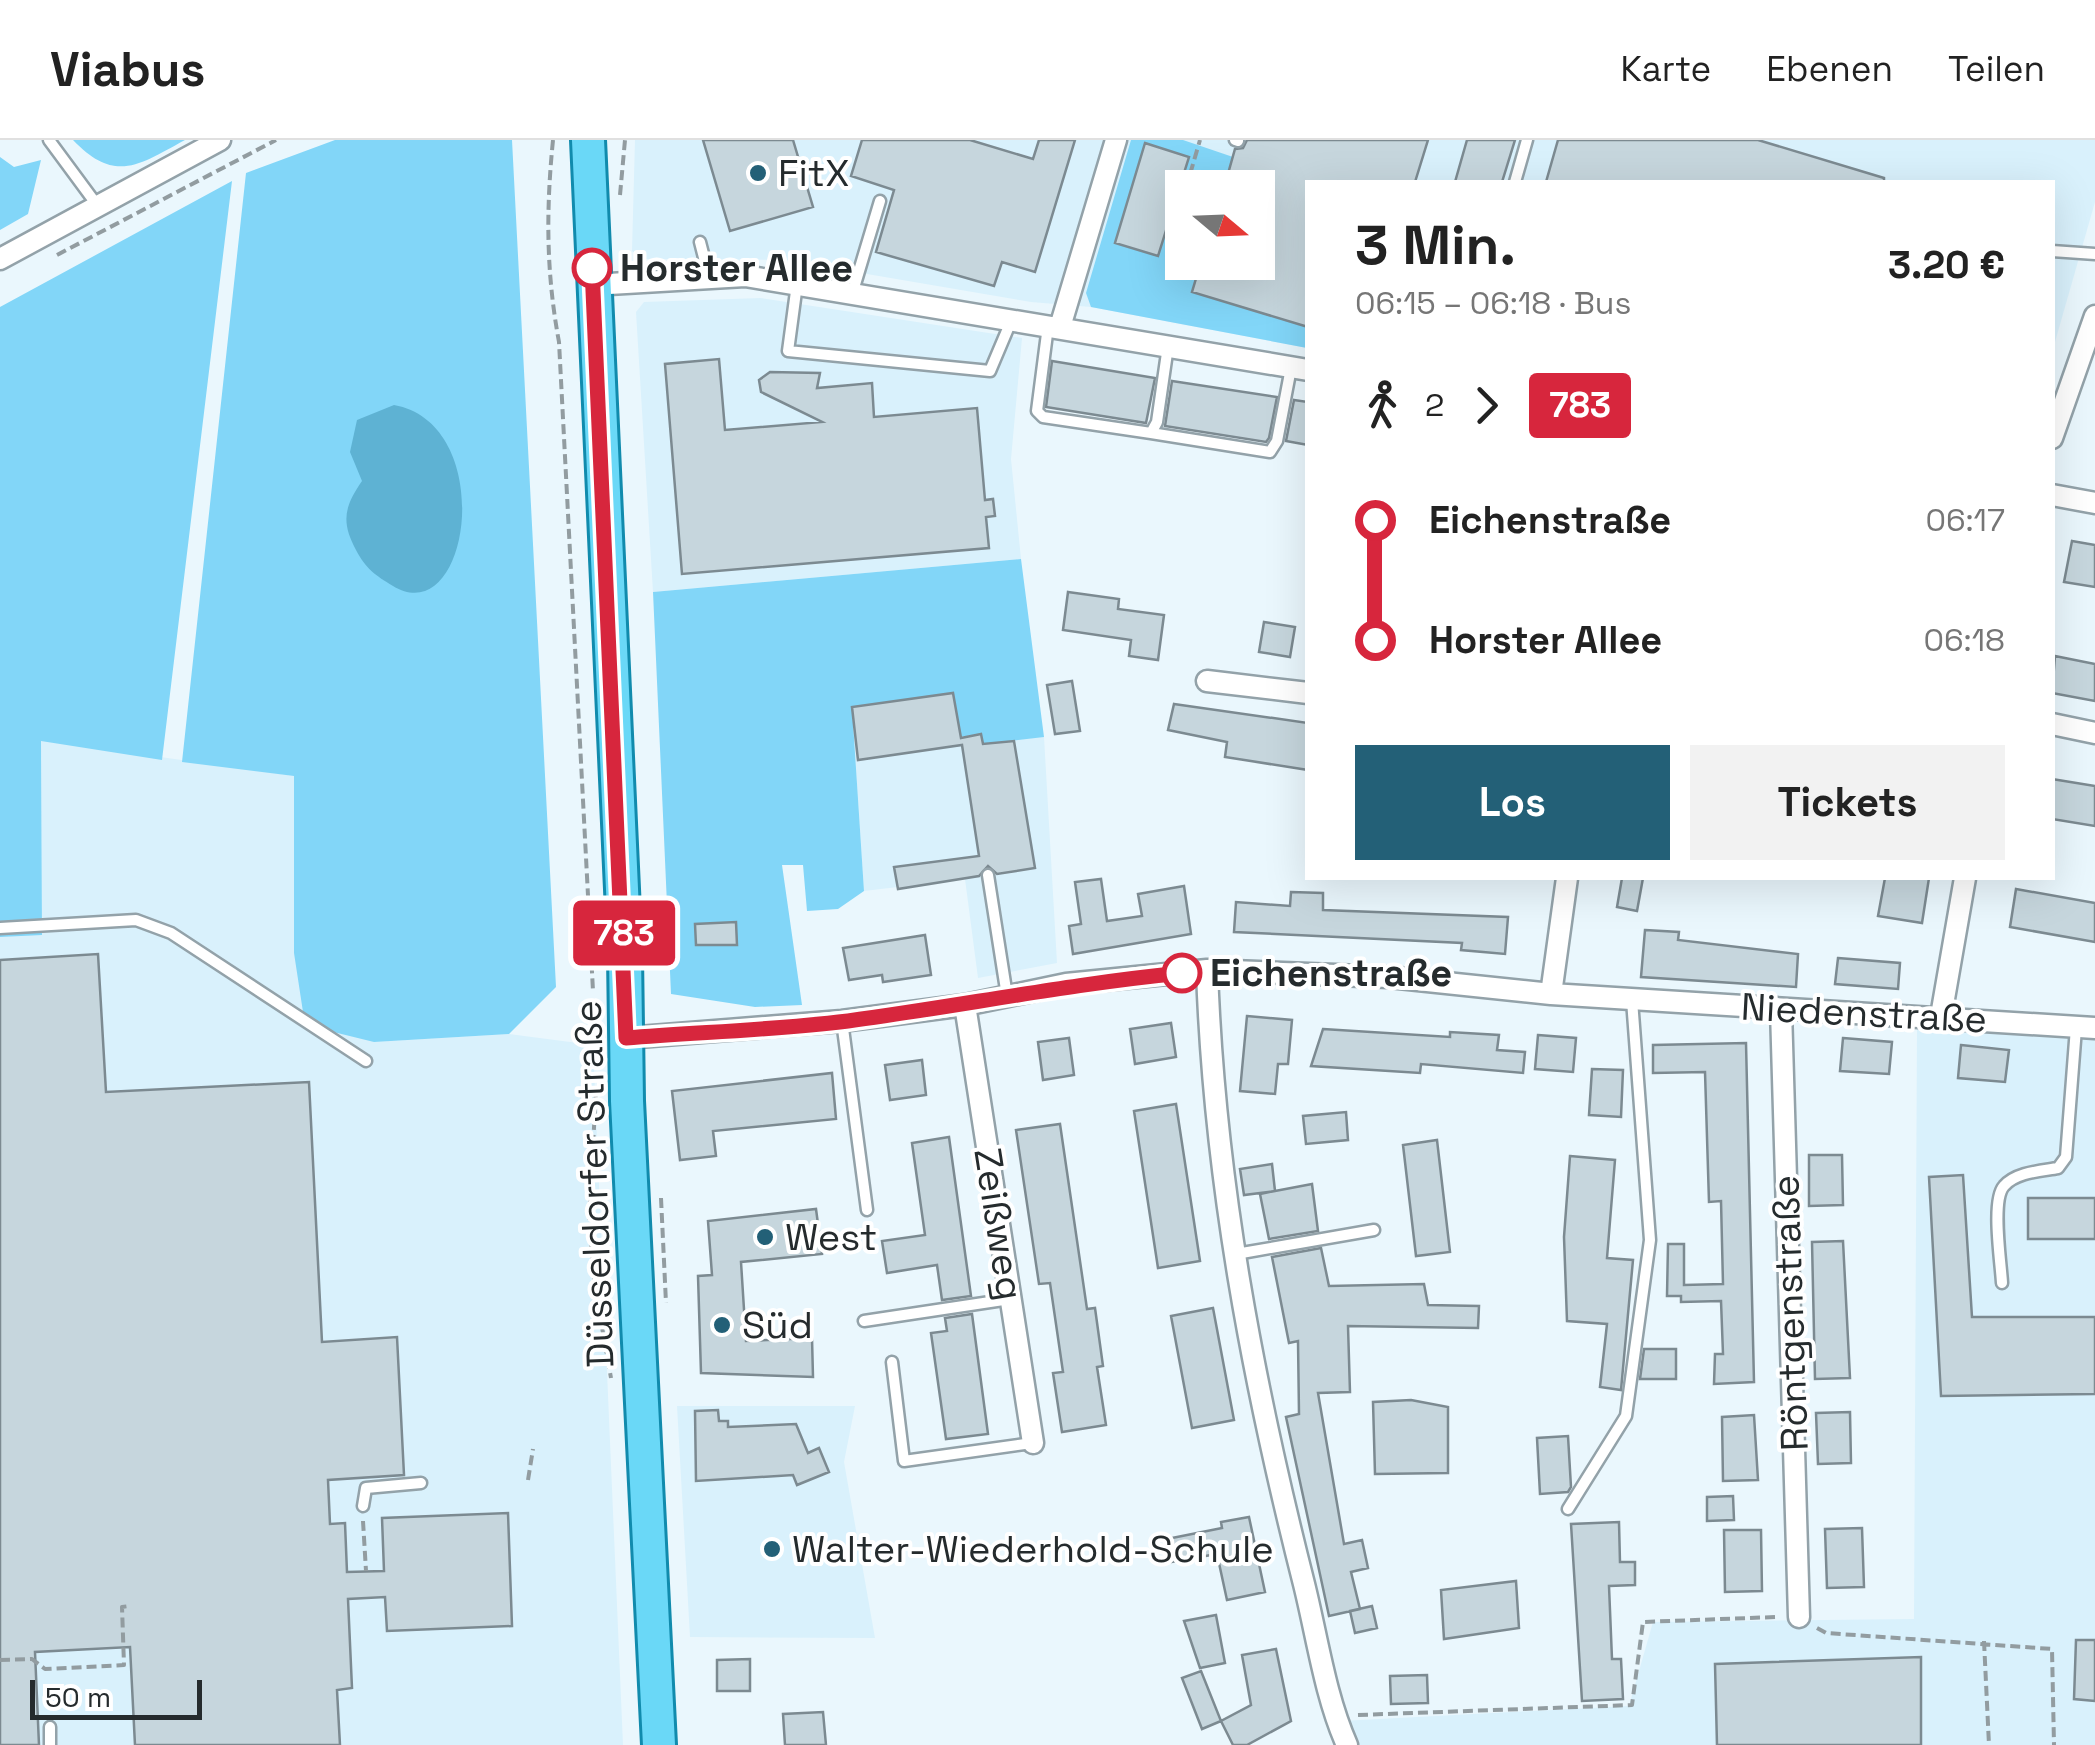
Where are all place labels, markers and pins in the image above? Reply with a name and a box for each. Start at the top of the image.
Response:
place label: FitX [778,149,850,197]
marker: FitX [747,162,769,184]
place label: Horster Allee [620,244,853,292]
marker: Horster Allee [573,249,611,287]
place label: Eichenstraße [1210,949,1452,997]
marker: Eichenstraße [1163,954,1201,992]
place label: West [785,1213,877,1261]
marker: West [754,1226,776,1248]
place label: Süd [742,1301,813,1349]
marker: Süd [711,1314,733,1336]
place label: Walter-Wiederhold-Schule [792,1525,1274,1573]
marker: Walter-Wiederhold-Schule [761,1538,783,1560]

